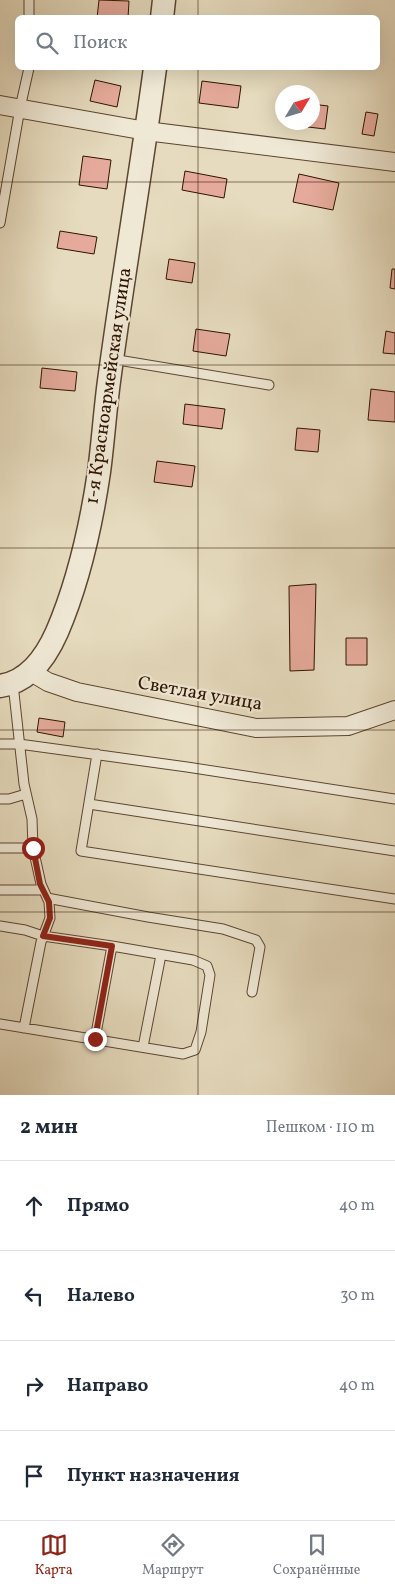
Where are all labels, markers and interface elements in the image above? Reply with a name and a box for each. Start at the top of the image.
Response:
search box [15,15,380,70]
icon: search [33,29,61,57]
text: Поиск [73,30,127,56]
north arrow [275,85,320,130]
street label: 1-я Красноармейская улица [79,266,139,506]
street label: Светлая улица [136,670,264,718]
route start [22,837,45,860]
route end [84,1028,107,1051]
text: 2 мин [20,1113,78,1142]
text: Пешком · 110 m [266,1117,375,1139]
icon: ahead [20,1192,48,1220]
text: Прямо [67,1193,129,1219]
text: 40 m [339,1195,375,1217]
icon: left [20,1282,48,1310]
text: Налево [67,1283,135,1309]
text: 30 m [340,1285,375,1307]
icon: right [20,1372,48,1400]
text: Направо [67,1373,149,1399]
text: 40 m [339,1375,375,1397]
icon: arrive [20,1462,48,1490]
text: Пункт назначения [67,1463,240,1489]
tab: Карта [35,1531,73,1580]
tab: Маршрут [142,1531,204,1580]
tab: Сохранённые [273,1531,360,1580]

